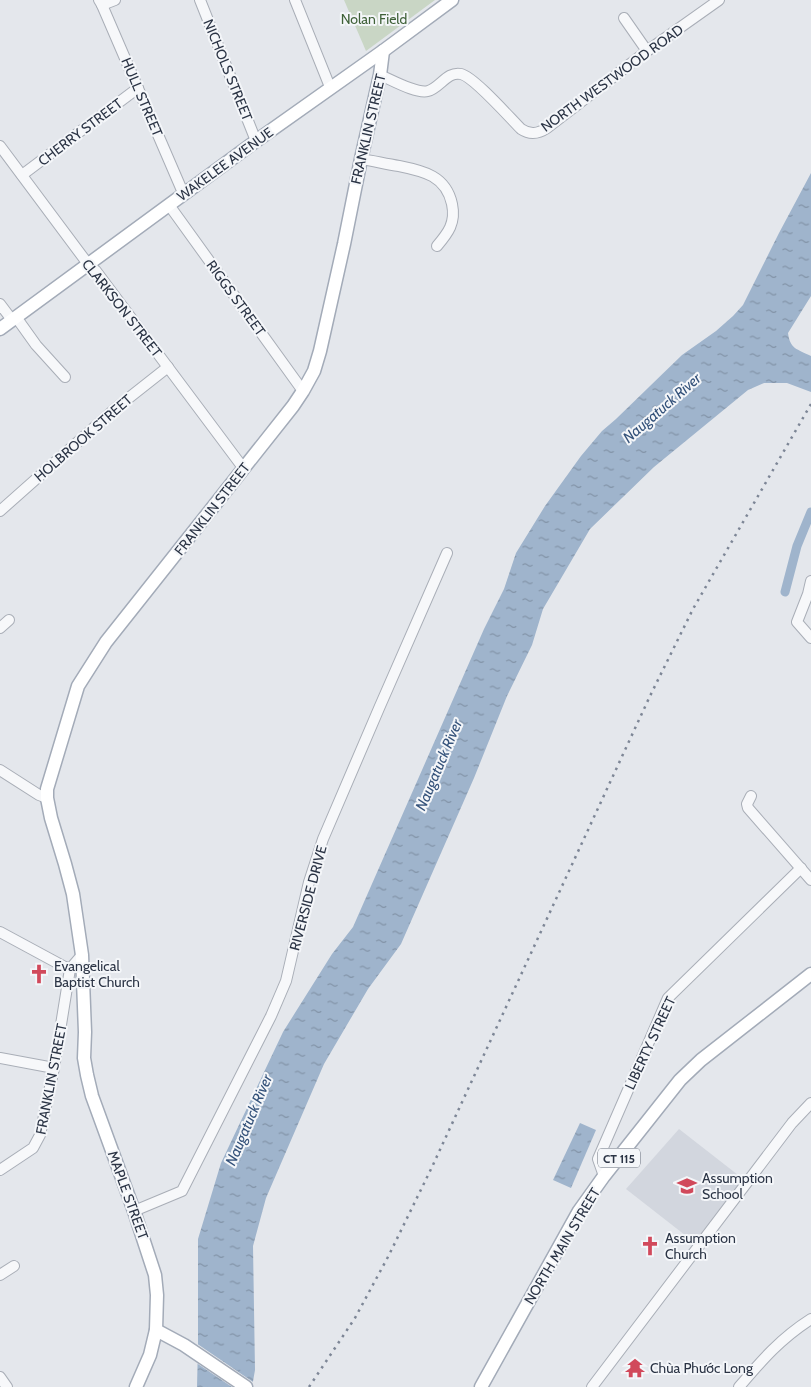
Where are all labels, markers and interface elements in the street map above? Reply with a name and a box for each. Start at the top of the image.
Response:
park label: Nolan Field [341,10,407,28]
street label: NICHOLS STREET [199,17,257,124]
street label: NORTH WESTWOOD ROAD [537,20,687,136]
street label: HULL STREET [117,55,167,140]
street label: FRANKLIN STREET [347,71,390,186]
street label: CHERRY STREET [34,94,126,170]
street label: WAKELEE AVENUE [173,123,277,205]
street label: CLARKSON STREET [78,255,166,361]
street label: RIGGS STREET [202,257,270,340]
water label: Naugatuck River [619,368,706,447]
street label: HOLBROOK STREET [30,390,136,486]
street label: FRANKLIN STREET [170,459,254,559]
water label: Naugatuck River [412,715,467,813]
street label: RIVERSIDE DRIVE [285,843,331,953]
place label: Evangelical Baptist Church [54,957,140,991]
church icon: Evangelical Baptist Church [28,963,50,985]
street label: LIBERTY STREET [621,993,680,1092]
street label: FRANKLIN STREET [31,1021,71,1136]
water label: Naugatuck River [222,1070,277,1168]
street label: MAPLE STREET [104,1148,153,1242]
road number: CT 115 [598,1148,640,1168]
place label: Assumption School [702,1169,773,1203]
school or university icon: Assumption School [676,1175,698,1197]
street label: NORTH MAIN STREET [520,1184,604,1308]
place label: Assumption Church [665,1229,736,1263]
church icon: Assumption Church [639,1235,661,1257]
temple icon: Chùa Phước Long [624,1357,646,1379]
place label: Chùa Phước Long [650,1359,754,1377]

